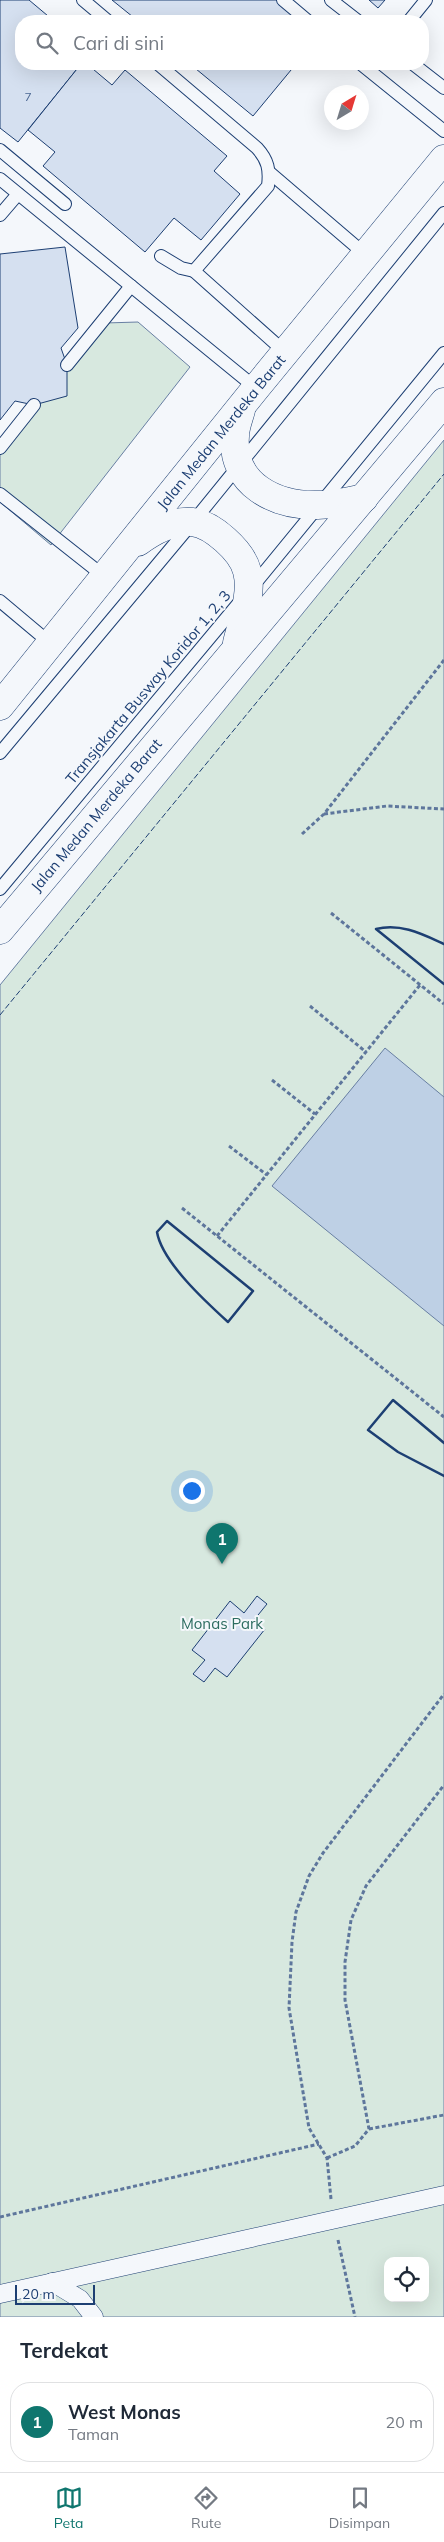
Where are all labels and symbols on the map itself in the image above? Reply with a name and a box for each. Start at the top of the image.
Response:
north arrow [324,85,369,130]
house number: 7 [24,89,32,104]
street label: Jalan Medan Merdeka Barat [153,351,289,513]
street label: Transjakarta Busway Koridor 1, 2, 3 [61,586,235,788]
street label: Jalan Medan Merdeka Barat [26,735,166,895]
your location [179,1478,205,1504]
pin: 1 [206,1523,238,1564]
park label: Monas Park [181,1614,263,1633]
scale bar [15,2282,95,2305]

